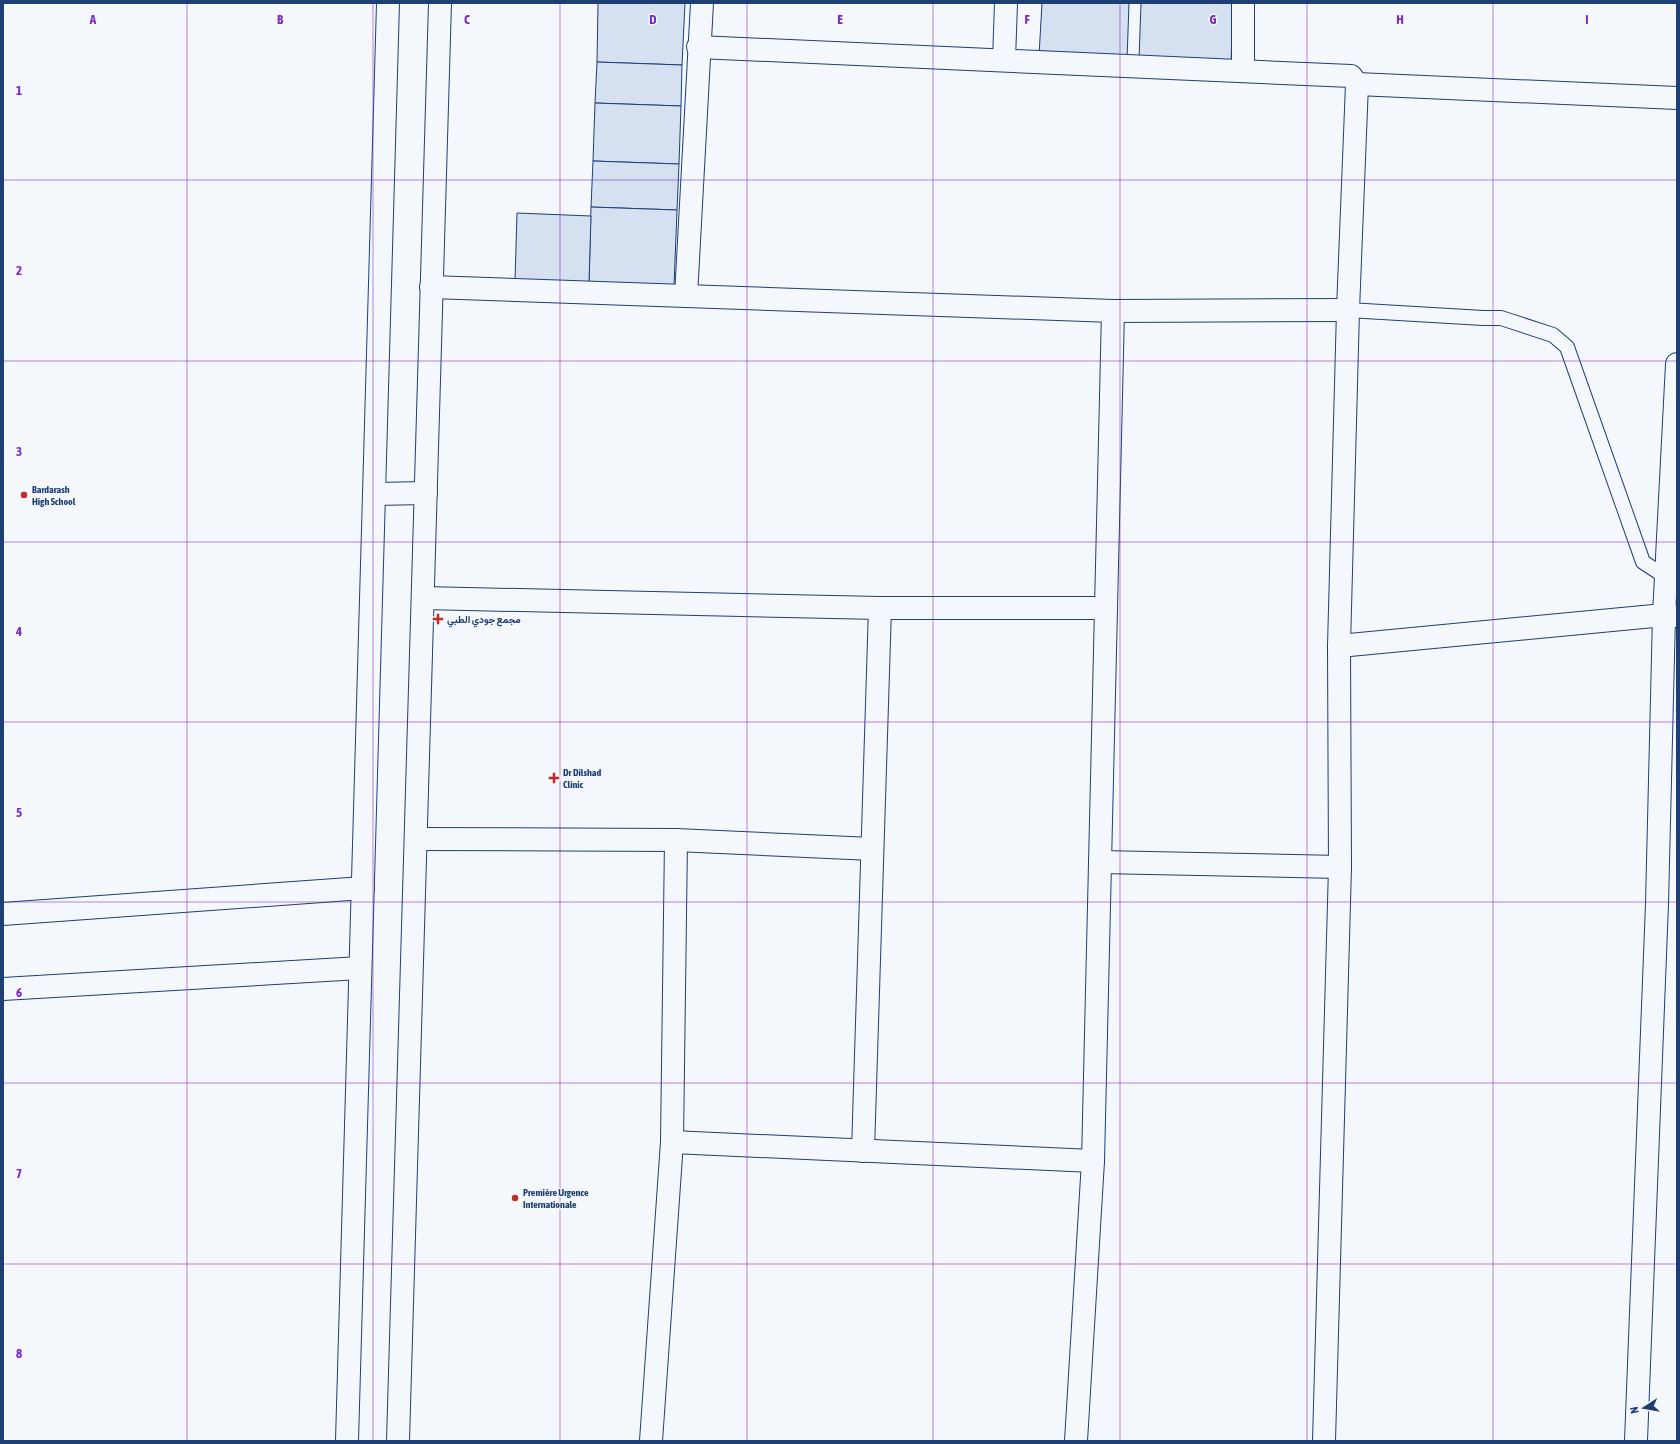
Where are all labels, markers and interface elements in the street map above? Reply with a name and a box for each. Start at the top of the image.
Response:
text: A [89,12,97,27]
text: B [277,12,284,27]
text: C [464,12,470,27]
text: D [649,12,657,27]
text: E [837,12,843,27]
text: F [1024,12,1030,27]
text: G [1210,12,1217,27]
text: H [1396,12,1404,27]
text: I [1585,12,1589,27]
text: 1 [16,83,22,98]
text: 2 [16,263,22,278]
text: 3 [16,444,22,459]
place label: Bardarash High School [32,484,76,507]
marker: Bardarash High School [19,490,29,500]
marker: مجمع جودي الطبي [432,613,444,625]
place label: مجمع جودي الطبي [447,614,521,628]
text: 4 [15,624,22,639]
place label: Dr Dilshad Clinic [563,767,601,790]
marker: Dr Dilshad Clinic [548,772,560,784]
text: 5 [16,805,22,820]
text: 6 [16,985,22,1000]
text: 7 [16,1166,22,1181]
place label: Première Urgence Internationale [523,1187,589,1210]
marker: Première Urgence Internationale [510,1193,520,1203]
text: 8 [16,1346,22,1361]
north arrow [1624,1388,1664,1428]
text: N [1628,1406,1641,1415]

